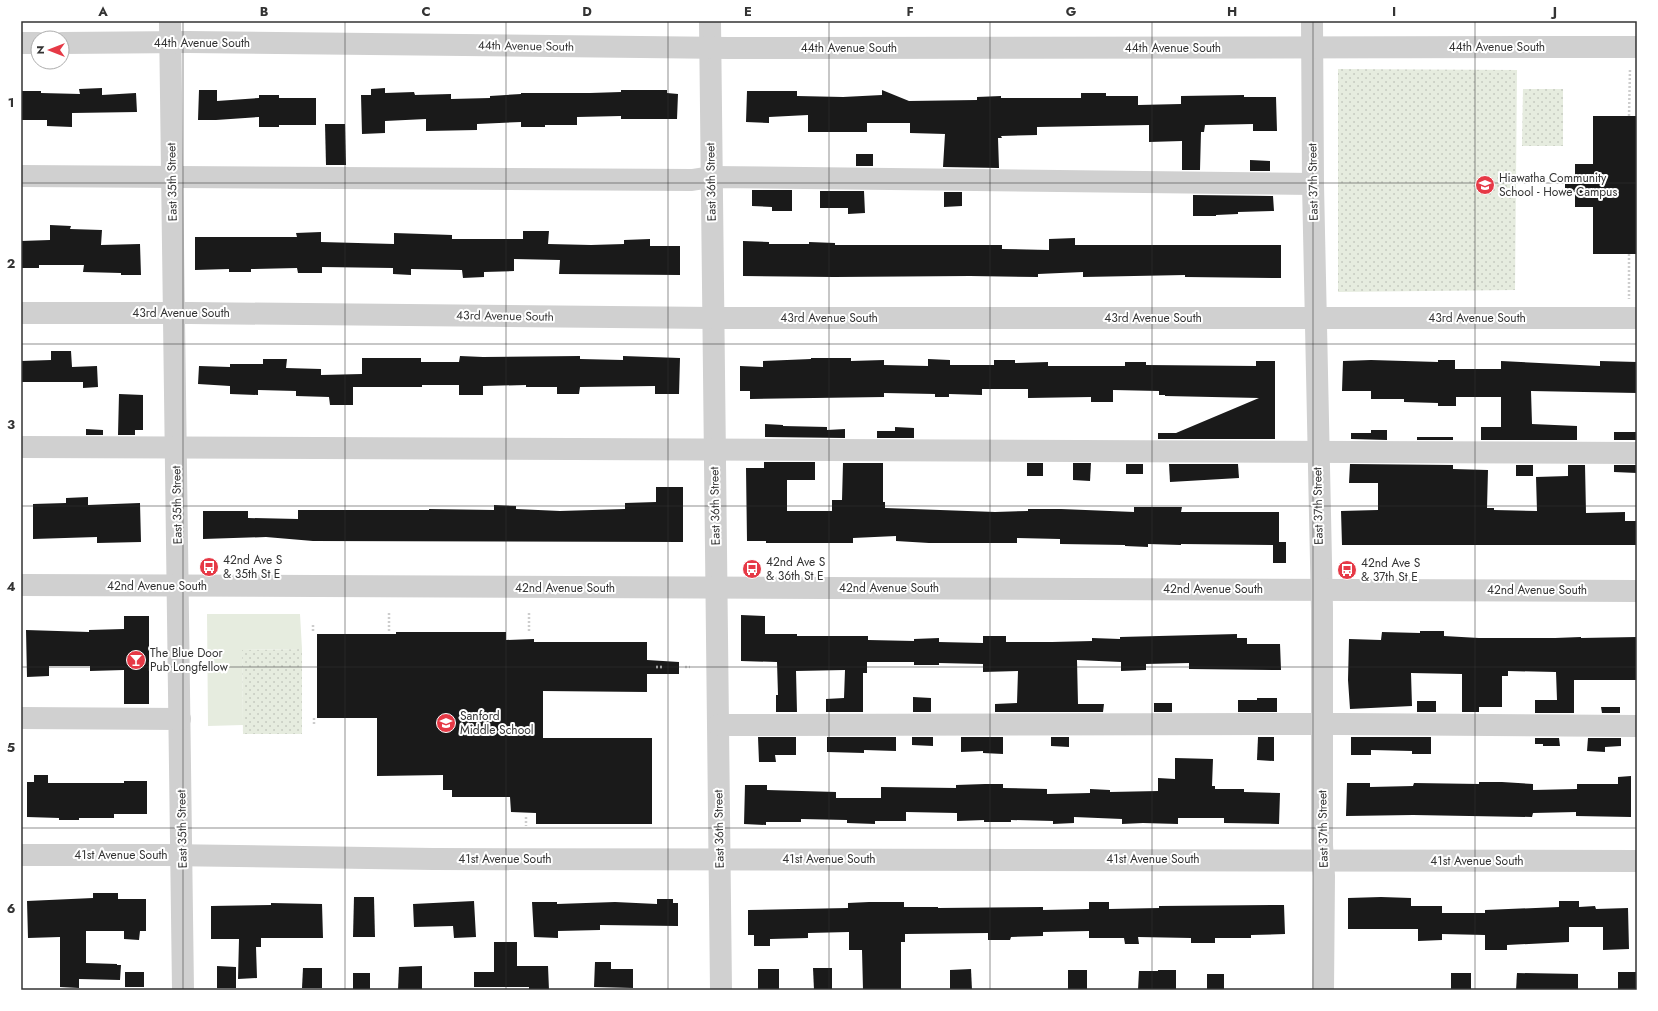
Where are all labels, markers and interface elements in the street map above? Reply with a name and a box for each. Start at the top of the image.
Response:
text: A [97,2,108,21]
text: B [260,2,269,21]
text: C [421,2,431,21]
text: D [582,2,592,21]
text: E [744,2,752,21]
text: F [906,2,914,21]
text: G [1066,2,1077,21]
text: H [1227,2,1237,21]
text: I [1392,2,1396,21]
text: J [1550,2,1557,21]
north arrow [30,30,70,70]
street label: 44th Avenue South [154,34,250,52]
street label: 44th Avenue South [478,36,574,56]
street label: 44th Avenue South [1449,38,1545,56]
street label: 44th Avenue South [801,39,897,57]
street label: 44th Avenue South [1125,39,1221,57]
text: N [32,46,48,54]
text: 1 [8,93,14,112]
street label: East 36th Street [701,142,721,221]
street label: East 35th Street [162,143,182,221]
street label: East 37th Street [1303,143,1323,221]
place label: Hiawatha Community School - Howe Campus [1499,169,1617,201]
school or university icon: Hiawatha Community School - Howe Campus [1474,174,1496,196]
text: 2 [7,254,15,273]
street label: 43rd Avenue South [132,304,230,322]
street label: 43rd Avenue South [456,306,554,326]
street label: 43rd Avenue South [780,309,878,327]
street label: 43rd Avenue South [1104,309,1202,327]
street label: 43rd Avenue South [1428,309,1526,327]
text: 3 [7,415,15,434]
street label: East 35th Street [167,466,187,544]
street label: East 36th Street [705,466,725,545]
street label: East 37th Street [1308,467,1328,545]
place label: 42nd Ave S & 35th St E [223,551,283,583]
place label: 42nd Ave S & 36th St E [766,553,826,585]
place label: 42nd Ave S & 37th St E [1361,554,1421,586]
bus stop icon: 42nd Ave S & 35th St E [198,556,220,578]
bus stop icon: 42nd Ave S & 36th St E [741,558,763,580]
bus stop icon: 42nd Ave S & 37th St E [1336,559,1358,581]
text: 4 [6,577,16,596]
street label: 42nd Avenue South [107,577,207,595]
street label: 42nd Avenue South [515,579,615,597]
street label: 42nd Avenue South [839,579,939,597]
street label: 42nd Avenue South [1163,580,1263,598]
street label: 42nd Avenue South [1487,581,1587,599]
place label: The Blue Door Pub Longfellow [150,644,229,676]
bar icon: The Blue Door Pub Longfellow [125,649,147,671]
place label: Sanford Middle School [460,707,534,739]
school or university icon: Sanford Middle School [435,712,457,734]
text: 5 [7,738,15,757]
street label: East 36th Street [709,789,729,868]
street label: East 35th Street [172,790,192,868]
street label: East 37th Street [1313,790,1333,868]
street label: 41st Avenue South [74,846,168,864]
street label: 41st Avenue South [458,850,552,868]
street label: 41st Avenue South [782,850,876,868]
street label: 41st Avenue South [1106,850,1200,868]
street label: 41st Avenue South [1430,852,1524,870]
text: 6 [7,899,16,918]

